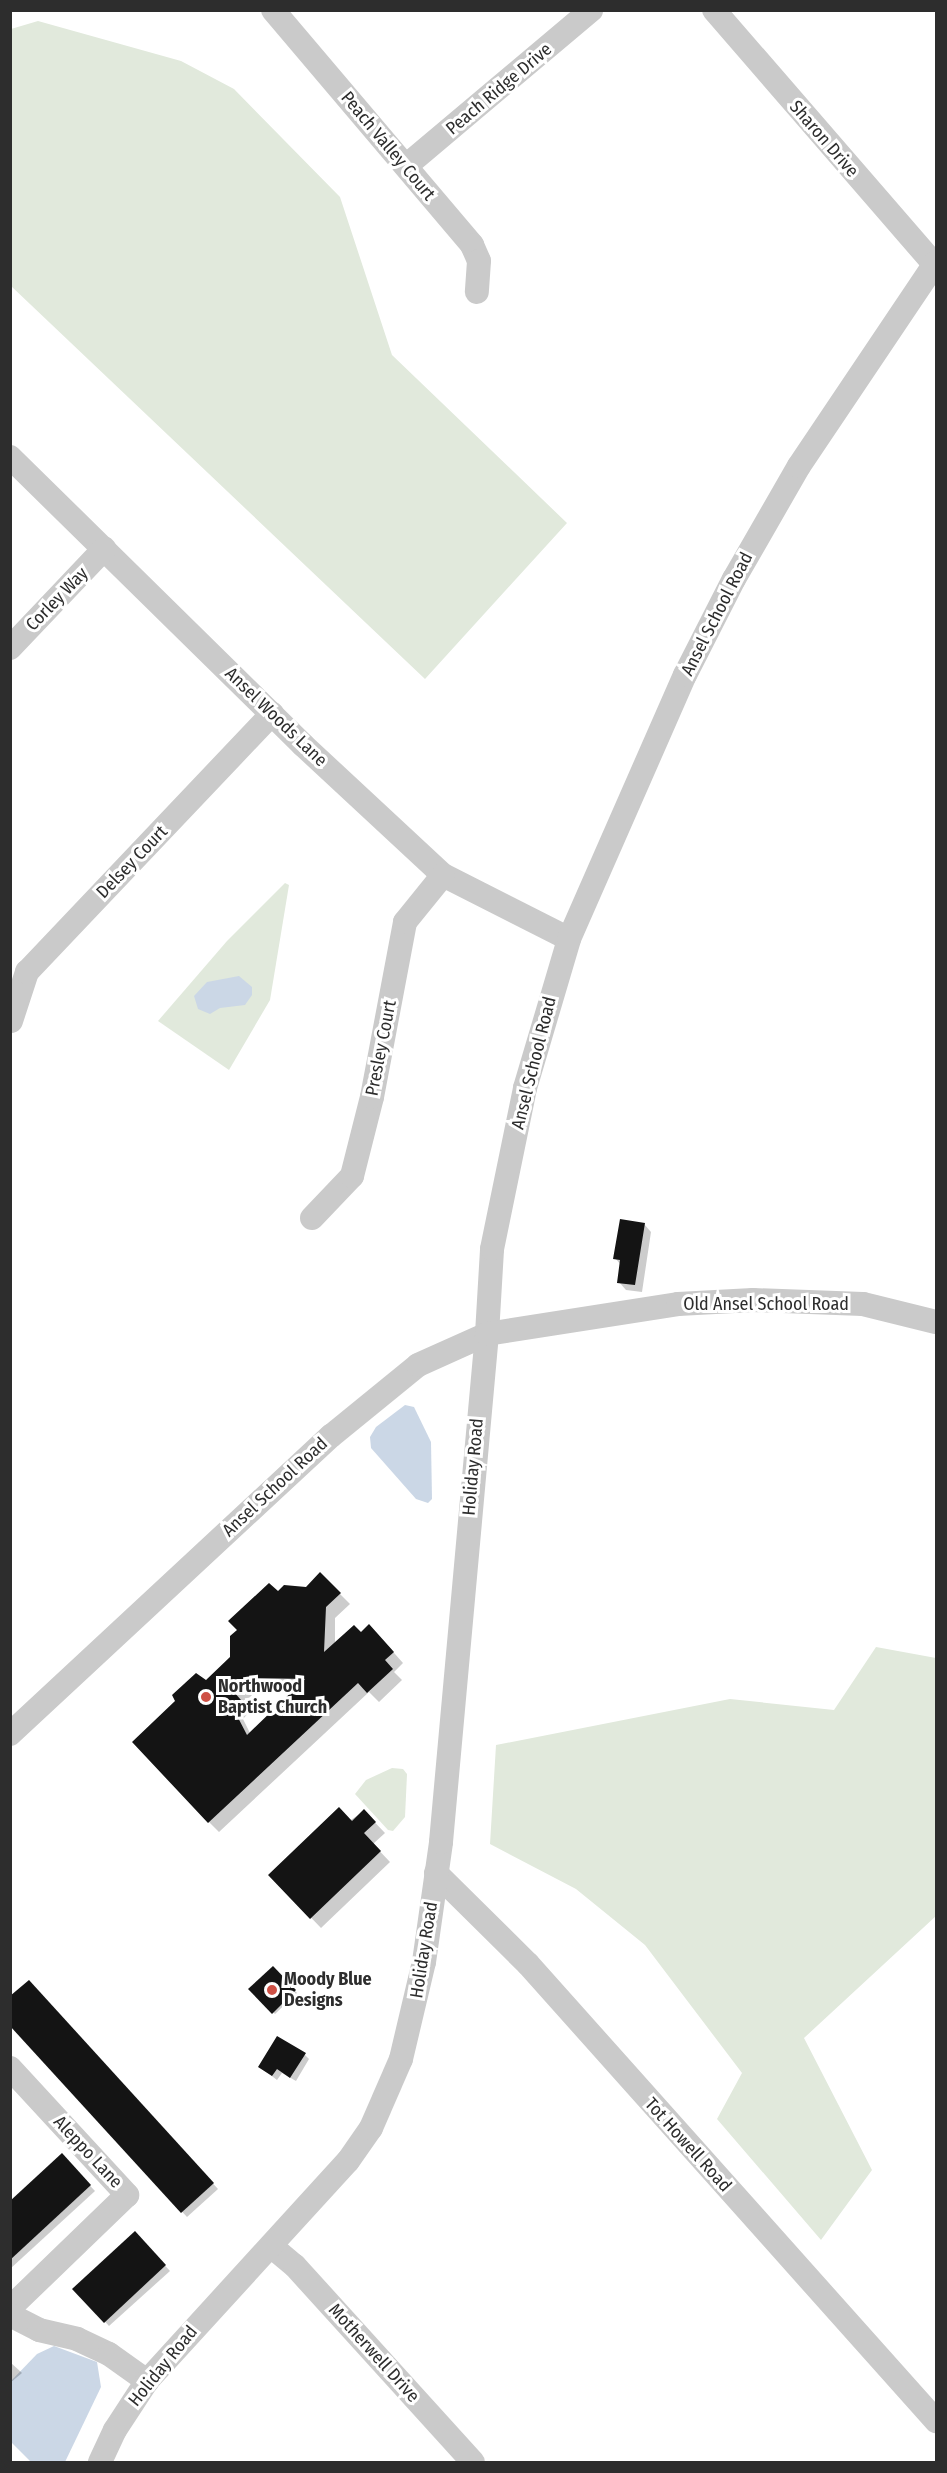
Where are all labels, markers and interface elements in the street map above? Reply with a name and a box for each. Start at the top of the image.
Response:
street label: Peach Ridge Drive [442,39,556,139]
street label: Peach Valley Court [336,87,440,205]
street label: Sharon Drive [785,96,863,182]
street label: Ansel School Road [677,549,757,679]
street label: Corley Way [22,563,92,635]
street label: Ansel Woods Lane [221,663,331,771]
street label: Delsey Court [92,821,172,903]
street label: Ansel School Road [507,994,561,1132]
street label: Presley Court [361,998,401,1098]
street label: Old Ansel School Road [683,1293,849,1315]
street label: Holiday Road [458,1418,488,1516]
street label: Ansel School Road [218,1433,332,1541]
place label: Northwood Baptist Church [218,1676,327,1718]
marker: Northwood Baptist Church [199,1690,213,1704]
street label: Holiday Road [406,1900,442,2000]
place label: Moody Blue Designs [284,1969,372,2012]
marker: Moody Blue Designs [265,1983,279,1997]
street label: Tot Howell Road [640,2094,736,2196]
street label: Aleppo Lane [49,2111,127,2193]
street label: Motherwell Drive [324,2299,424,2407]
street label: Holiday Road [124,2321,202,2411]

